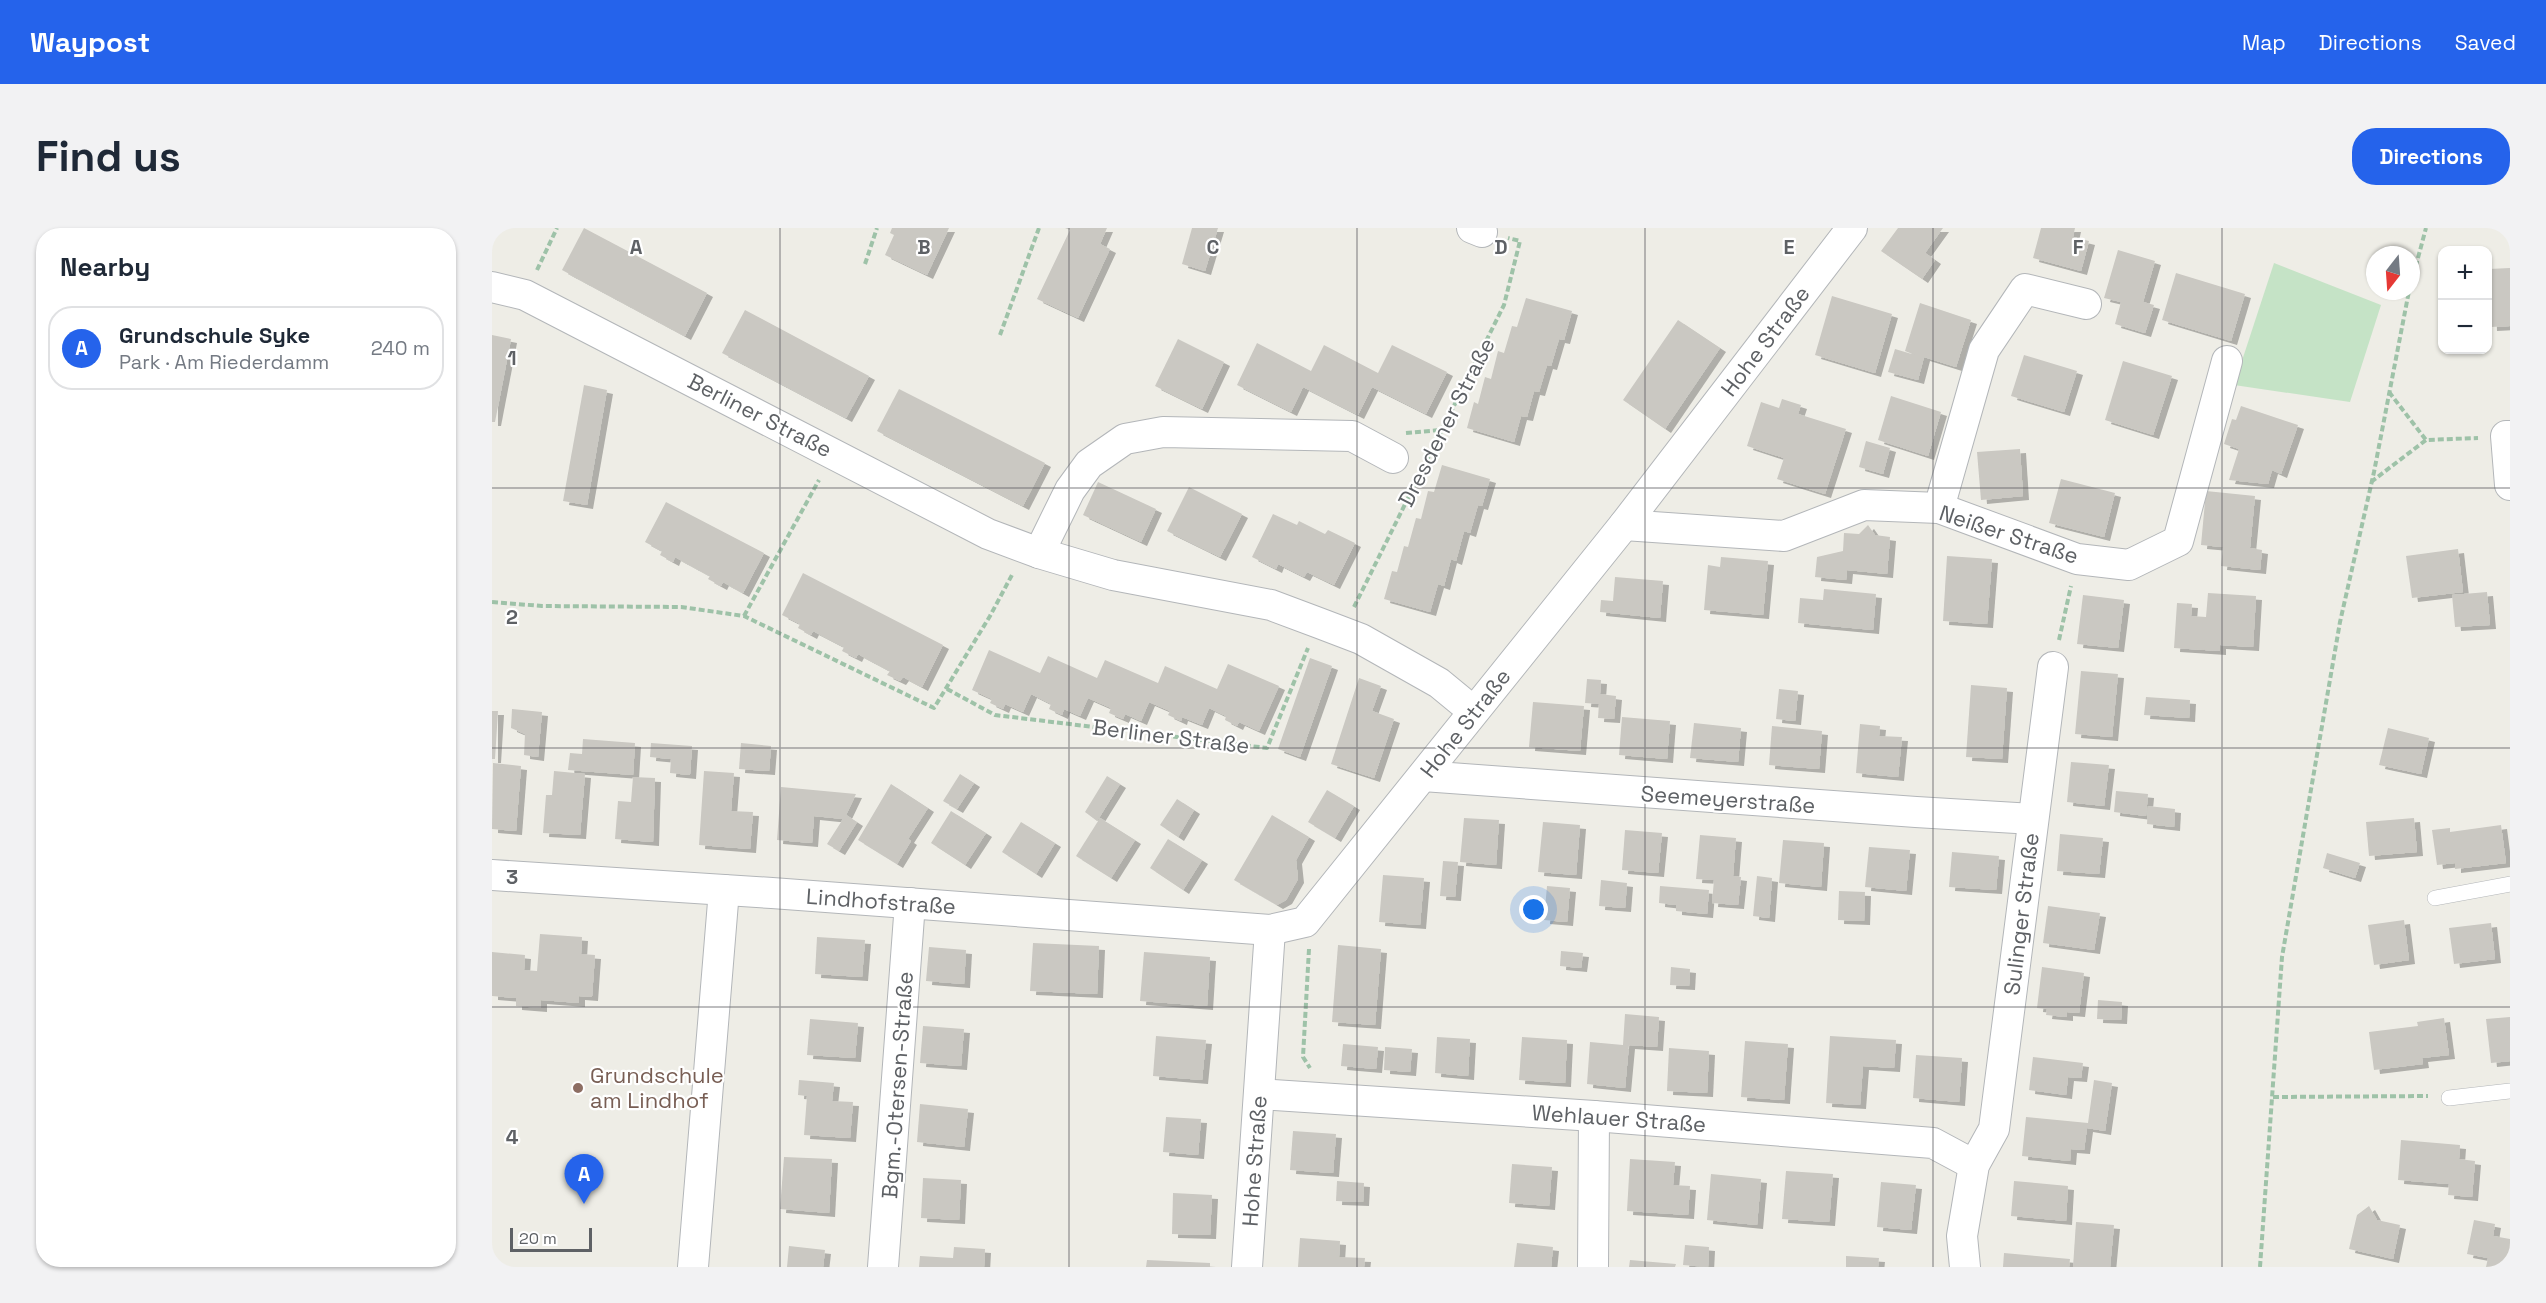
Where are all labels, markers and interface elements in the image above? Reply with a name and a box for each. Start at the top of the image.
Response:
text: Waypost [30,24,150,60]
text: Map [2242,29,2286,56]
text: Directions [2319,29,2422,56]
text: Saved [2455,29,2516,56]
button: Directions [2352,128,2510,185]
text: Find us [36,130,181,183]
text: A [630,234,643,260]
text: B [917,234,931,260]
text: C [1207,234,1220,260]
text: D [1494,234,1508,260]
text: E [1783,234,1795,260]
text: F [2073,234,2084,260]
north arrow [2366,246,2420,300]
map controls [2438,246,2492,354]
button: + [2438,246,2492,300]
text: Nearby [60,250,150,284]
street label: Hohe Straße [1714,280,1816,402]
button: − [2438,300,2492,354]
text: Grundschule Syke [119,321,310,349]
street label: Dresdener Straße [1391,333,1501,511]
text: A [75,335,88,361]
text: 240 m [371,335,430,361]
text: 1 [507,345,517,371]
text: Park · Am Riederdamm [119,349,329,375]
street label: Berliner Straße [683,367,837,463]
street label: Neißer Straße [1936,498,2082,570]
text: 2 [506,604,518,630]
street label: Hohe Straße [1414,663,1516,783]
street label: Berliner Straße [1091,712,1251,760]
street label: Seemeyerstraße [1640,779,1816,819]
street label: Sulinger Straße [1997,831,2045,997]
text: 3 [506,864,518,890]
street label: Lindhofstraße [805,882,957,920]
your location [1519,895,1548,924]
street label: Bgm.-Otersen-Straße [875,970,919,1200]
place label: Grundschule am Lindhof [590,1061,724,1114]
marker: Grundschule am Lindhof [571,1081,585,1095]
street label: Hohe Straße [1235,1095,1273,1227]
street label: Wehlauer Straße [1531,1098,1707,1138]
text: 4 [506,1124,519,1150]
pin: A [564,1154,604,1204]
scale bar [510,1225,592,1252]
text: 20 m [519,1228,557,1249]

